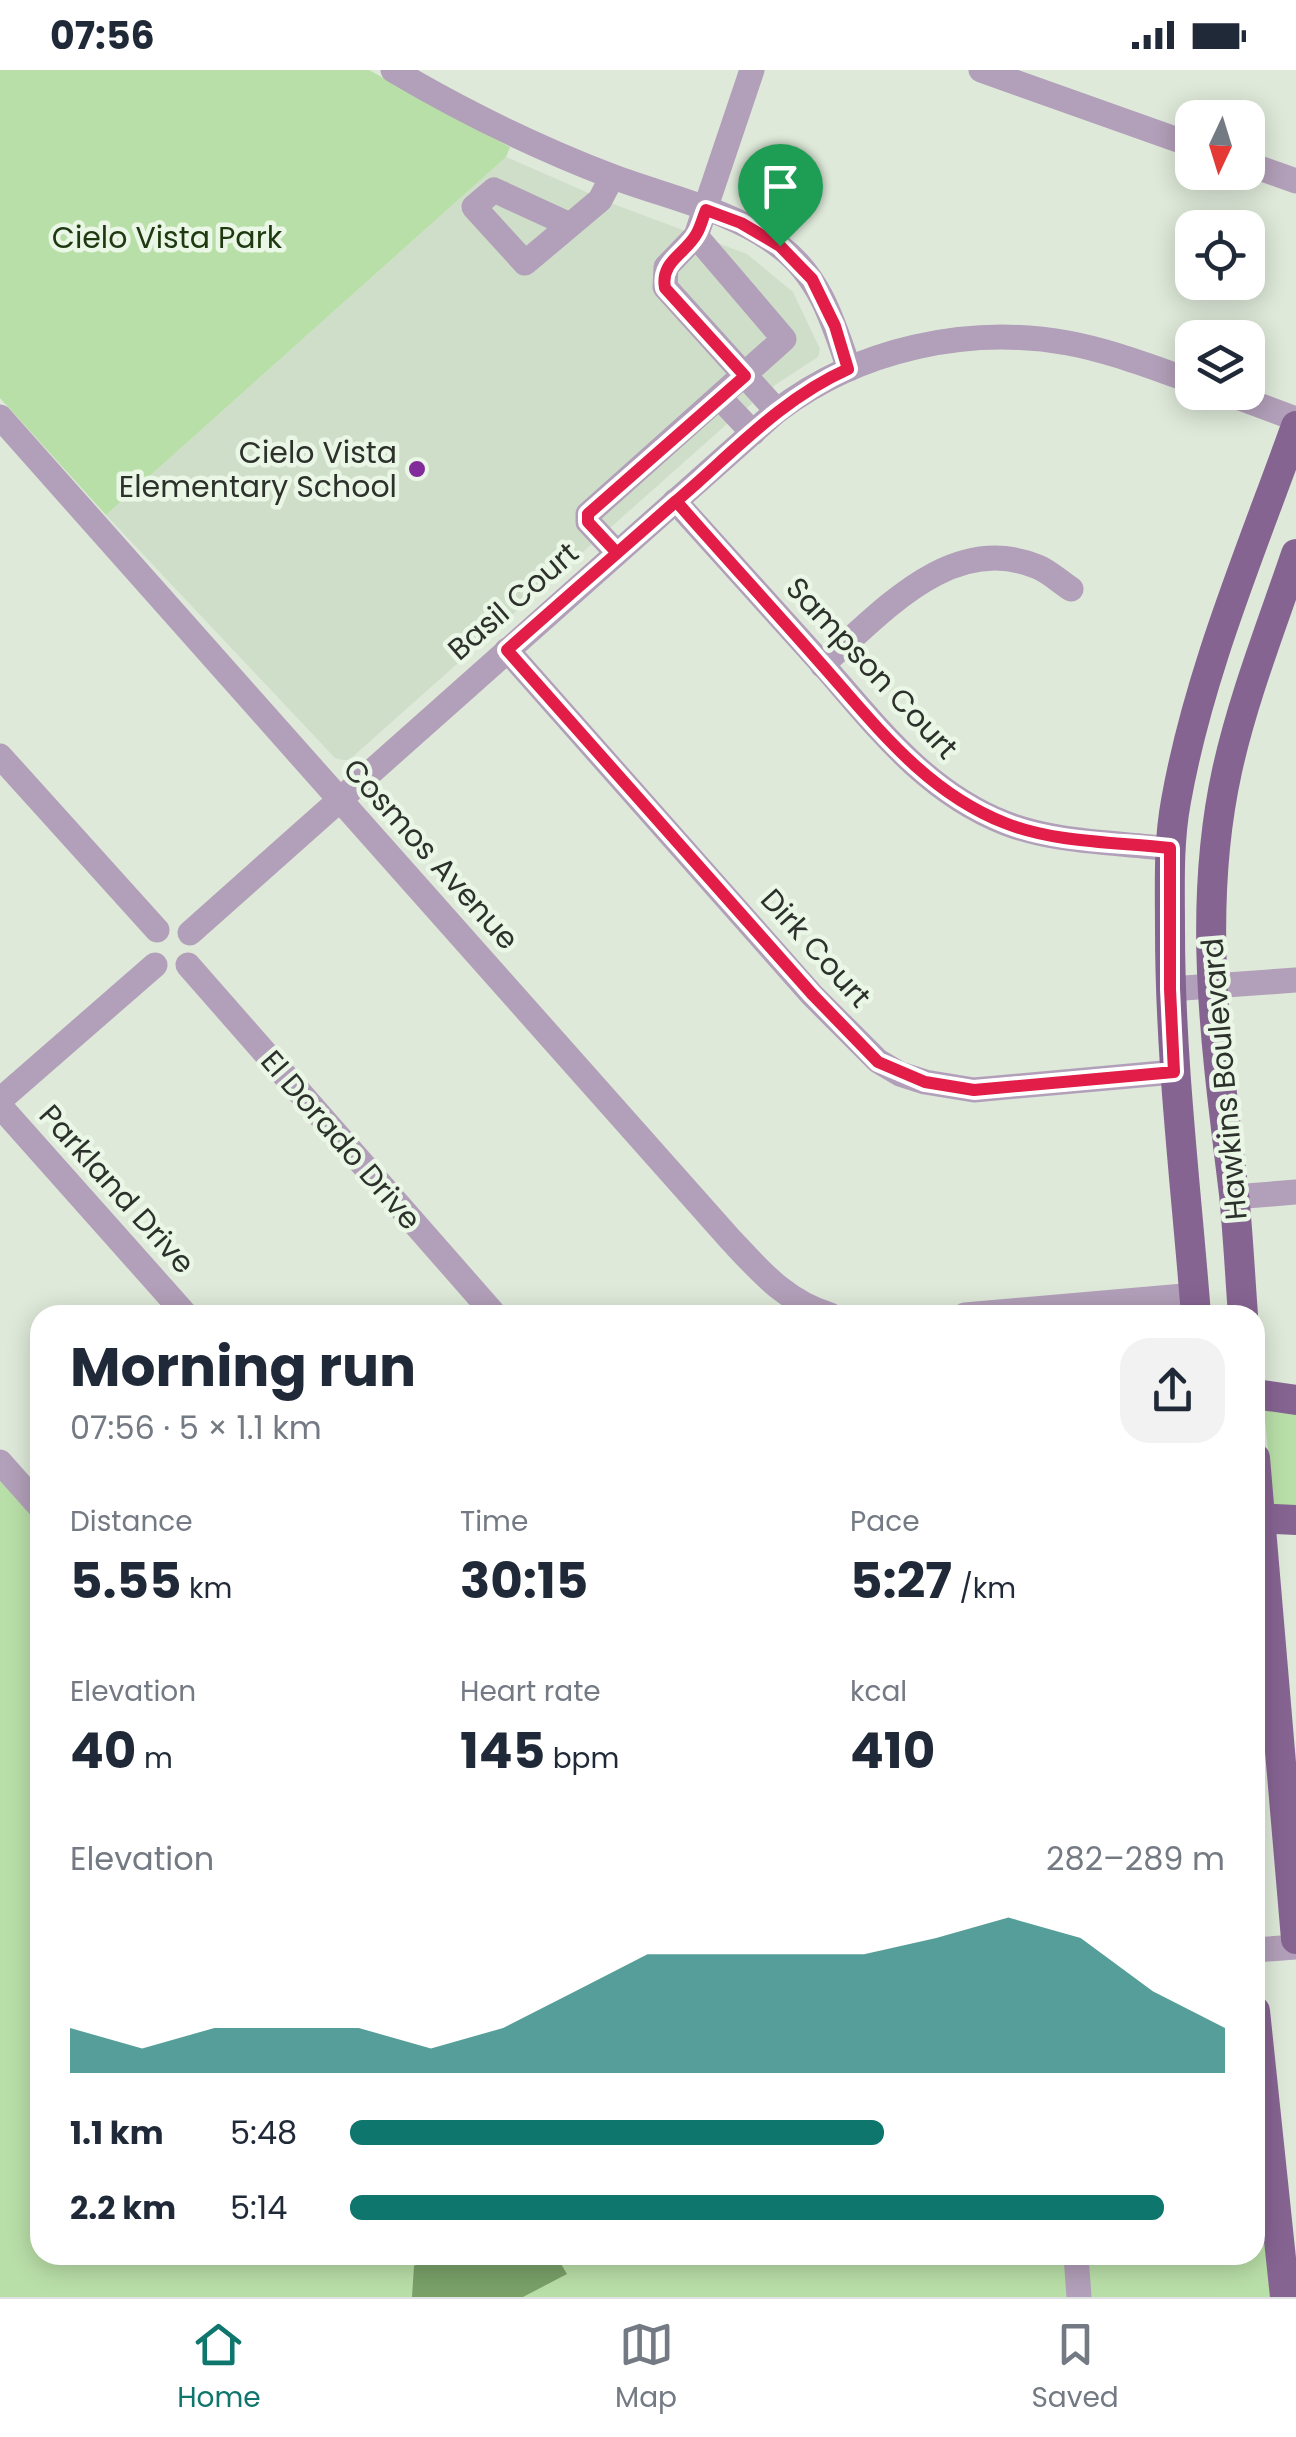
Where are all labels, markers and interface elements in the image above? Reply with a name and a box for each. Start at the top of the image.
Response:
text: 07:56 [50,9,155,62]
north arrow [1175,100,1265,190]
map controls [1175,100,1265,410]
pin [738,144,823,247]
icon: arrive [753,159,808,214]
button: locate [1175,210,1265,300]
park label: Cielo Vista Park [52,216,283,259]
button: layers [1175,320,1265,410]
place label: Cielo Vista Elementary School [119,431,397,508]
marker: Cielo Vista Elementary School [406,458,428,480]
street label: Basil Court [438,532,588,670]
street label: Sampson Court [776,567,968,769]
street label: Cosmos Avenue [333,749,529,959]
street label: Dirk Court [751,879,881,1017]
street label: Hawkins Boulevard [1190,936,1258,1222]
street label: El Dorado Drive [251,1041,431,1239]
street label: Parkland Drive [29,1095,205,1283]
text: Morning run [70,1328,416,1405]
button: share [1120,1338,1225,1443]
text: 07:56 · 5 × 1.1 km [70,1405,322,1450]
text: Distance [70,1502,193,1541]
text: Time [460,1502,528,1541]
text: Pace [850,1502,920,1541]
text: 5.55 [70,1545,182,1616]
text: 30:15 [460,1545,588,1616]
text: 5:27 [850,1545,952,1616]
text: km [182,1569,232,1608]
text: /km [952,1569,1016,1608]
text: Elevation [70,1672,196,1711]
text: Heart rate [460,1672,601,1711]
text: kcal [850,1672,907,1711]
text: 40 [70,1715,136,1786]
text: 145 [460,1715,545,1786]
text: 410 [850,1715,935,1786]
text: m [136,1739,173,1778]
text: bpm [545,1739,619,1778]
text: Elevation [70,1836,214,1881]
text: 282–289 m [1046,1836,1225,1881]
text: 1.1 km [70,2110,164,2155]
text: 5:48 [230,2110,297,2155]
text: 2.2 km [70,2185,176,2230]
text: 5:14 [230,2185,287,2230]
tab: Home [177,2317,261,2419]
tab: Map [615,2317,677,2419]
tab: Saved [1031,2317,1119,2419]

